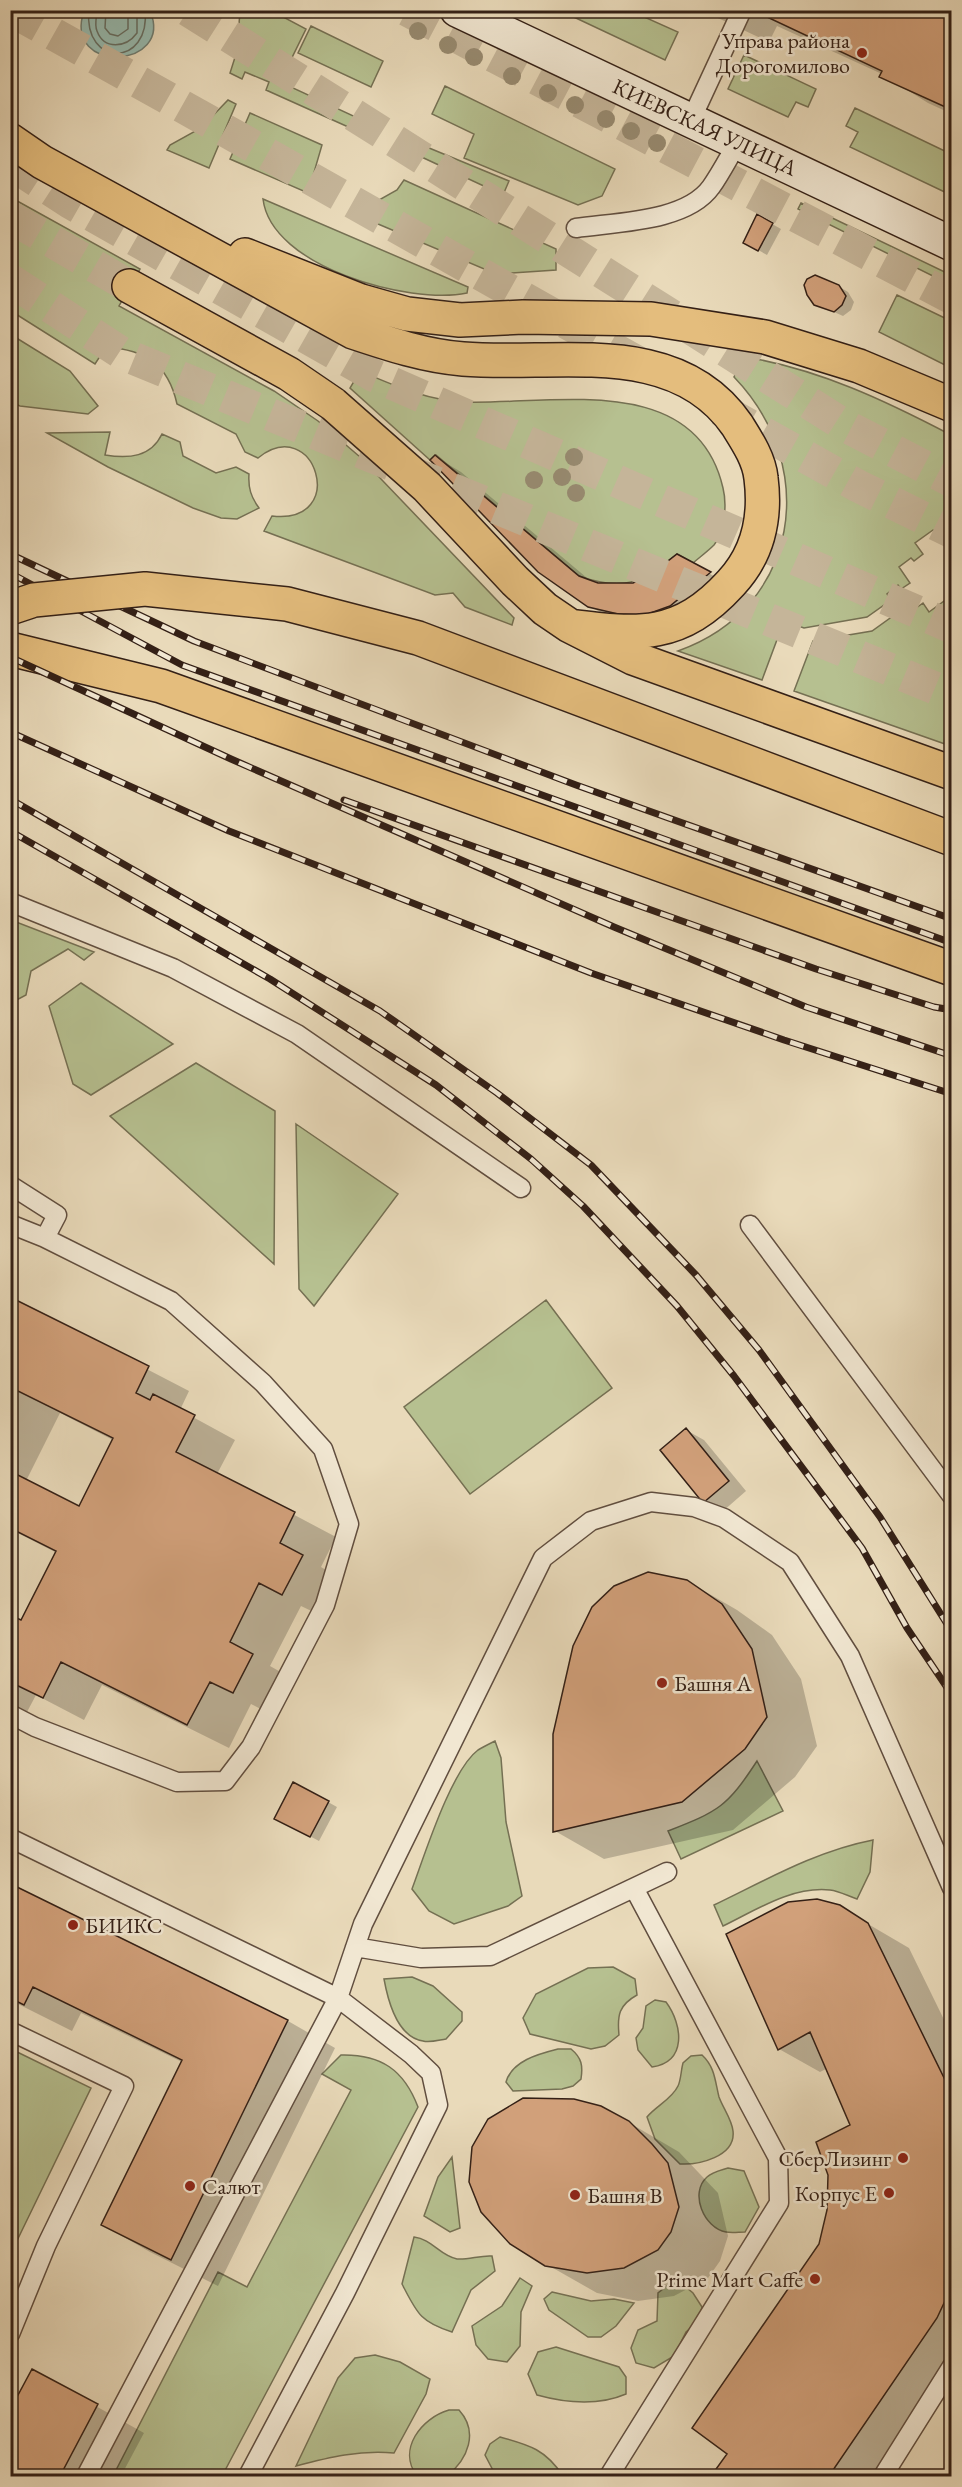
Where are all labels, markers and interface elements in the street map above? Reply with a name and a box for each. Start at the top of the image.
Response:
place label: Управа района Дорогомилово [716,26,850,80]
marker: Управа района Дорогомилово [855,46,869,60]
street label: КИЕВСКАЯ УЛИЦА [608,72,803,183]
place label: Башня А [674,1669,753,1698]
marker: Башня А [655,1676,669,1690]
place label: БИИКС [85,1911,162,1940]
marker: БИИКС [66,1918,80,1932]
place label: СберЛизинг [778,2144,891,2173]
marker: СберЛизинг [896,2151,910,2165]
place label: Салют [202,2172,261,2201]
marker: Салют [183,2179,197,2193]
place label: Корпус E [795,2179,877,2208]
place label: Башня B [587,2181,663,2210]
marker: Корпус E [882,2186,896,2200]
marker: Башня B [568,2188,582,2202]
place label: Prime Mart Caffe [656,2265,803,2294]
marker: Prime Mart Caffe [808,2272,822,2286]

